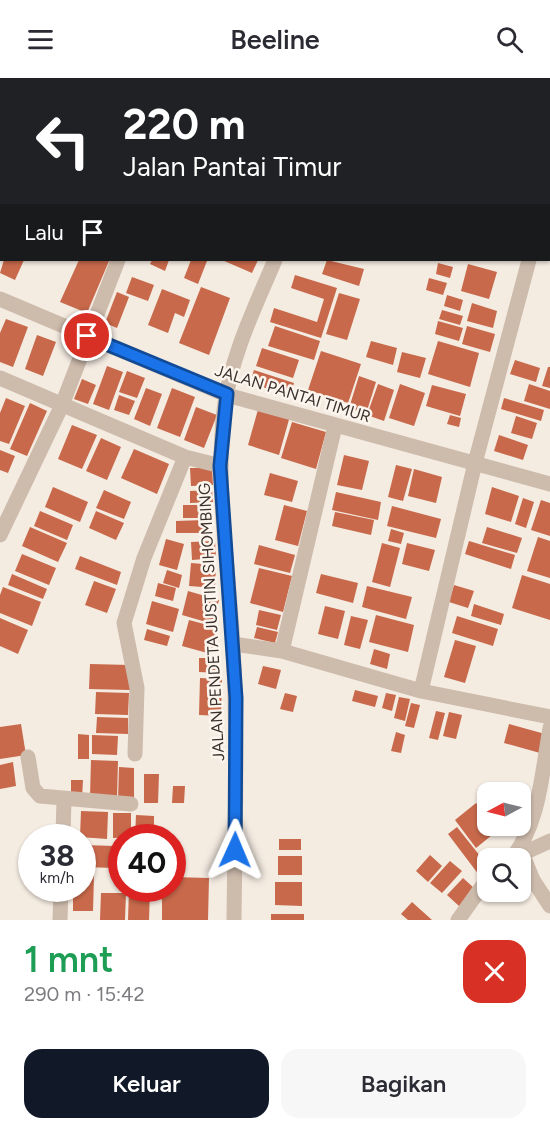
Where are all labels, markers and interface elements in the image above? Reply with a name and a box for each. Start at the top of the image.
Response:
icon: menu [24,23,57,56]
text: Beeline [230,23,320,56]
icon: search [493,23,526,56]
text: 220 m [123,99,245,150]
icon: left [24,102,102,180]
text: Jalan Pantai Timur [123,150,342,183]
icon: arrive [76,216,109,249]
text: Lalu [24,219,64,246]
pin [61,310,112,361]
icon: arrive [70,319,103,352]
street label: JALAN PANTAI TIMUR [213,361,373,426]
street label: JALAN PENDETA JUSTIN SIHOMBING [195,482,228,761]
north arrow [477,782,531,836]
map controls [477,782,531,902]
position arrow [203,818,267,882]
speed limit sign: 40 [108,824,186,902]
text: 38 [39,837,75,874]
button: search [477,848,531,902]
text: km/h [40,869,74,887]
text: 1 mnt [24,938,113,981]
button: close [463,940,526,1003]
text: 290 m · 15:42 [24,982,145,1006]
button: Keluar [24,1049,269,1118]
button: Bagikan [281,1049,526,1118]

